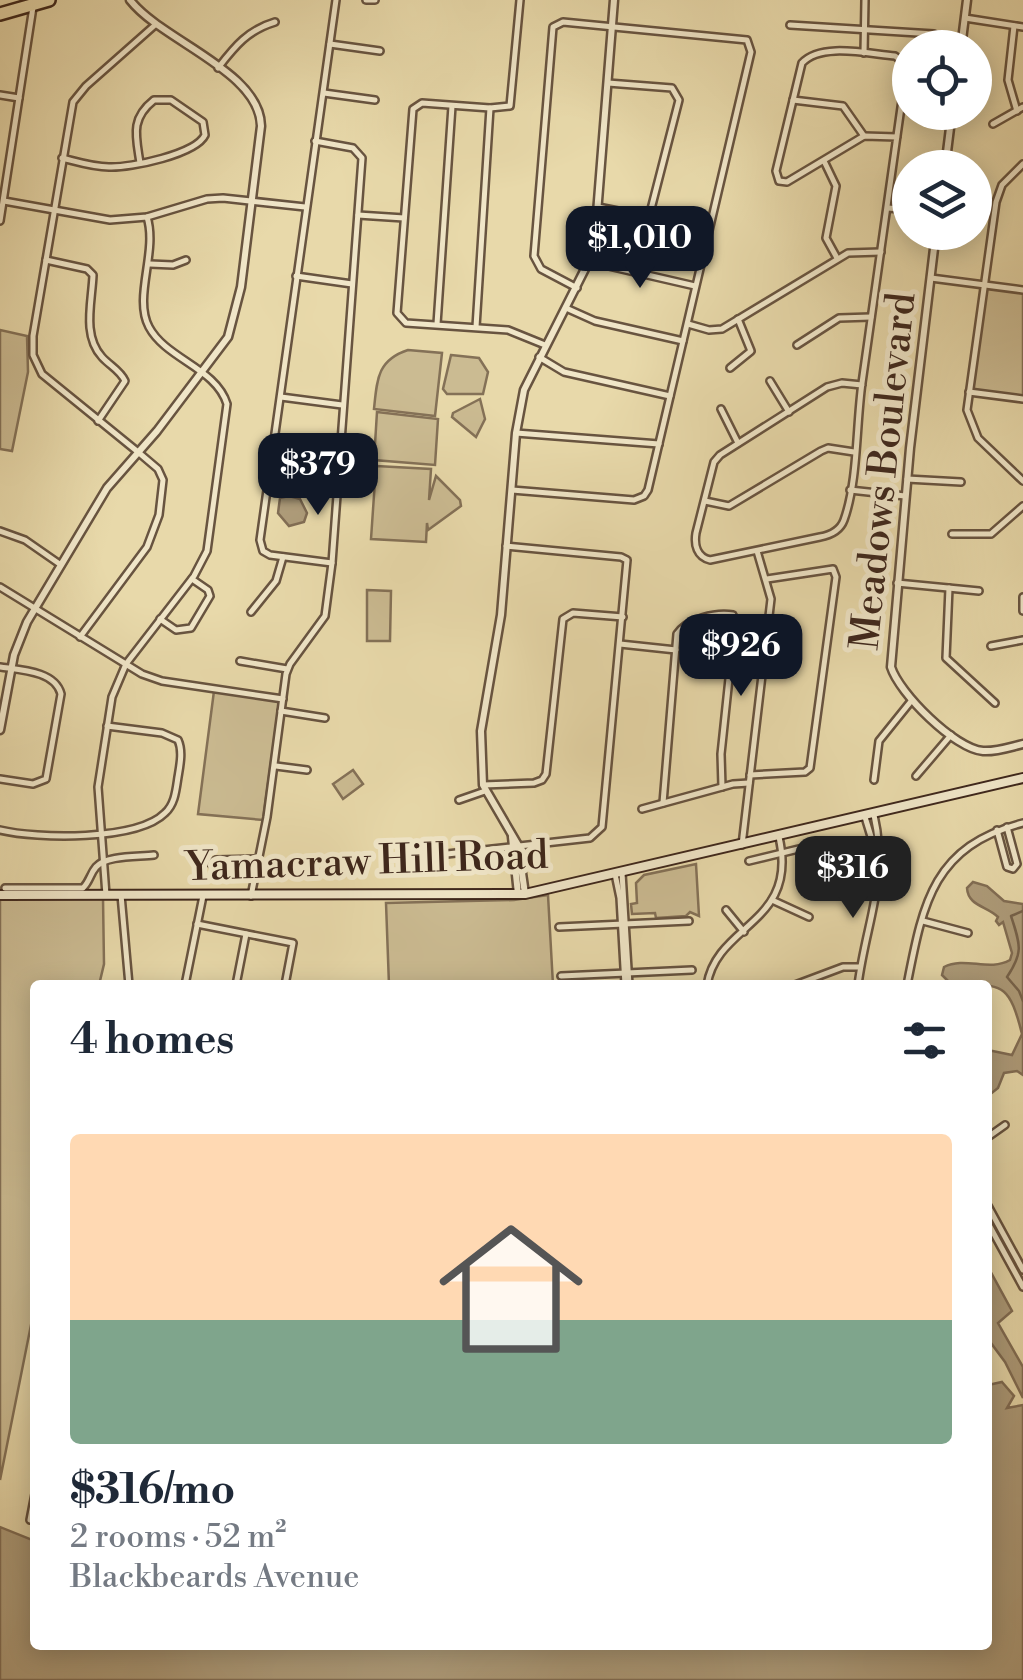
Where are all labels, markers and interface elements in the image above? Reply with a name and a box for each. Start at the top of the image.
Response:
map controls [892,30,992,250]
button: locate [892,30,992,130]
button: layers [892,150,992,250]
pin: $1,010 [559,206,721,291]
text: $1,010 [588,218,692,258]
street label: Meadows Boulevard [840,290,928,652]
pin: $379 [259,433,377,518]
text: $379 [280,445,356,485]
pin: $926 [682,614,800,699]
text: $926 [701,626,781,666]
street label: Yamacraw Hill Road [183,831,549,893]
pin: $316 [794,836,912,921]
text: $316 [817,848,889,888]
icon: filters [897,1013,952,1068]
text: 4 homes [70,1014,234,1067]
icon: home [421,1199,601,1379]
text: $316/mo [70,1464,235,1517]
text: 2 rooms · 52 m² [70,1517,286,1557]
text: Blackbeards Avenue [70,1557,359,1597]

